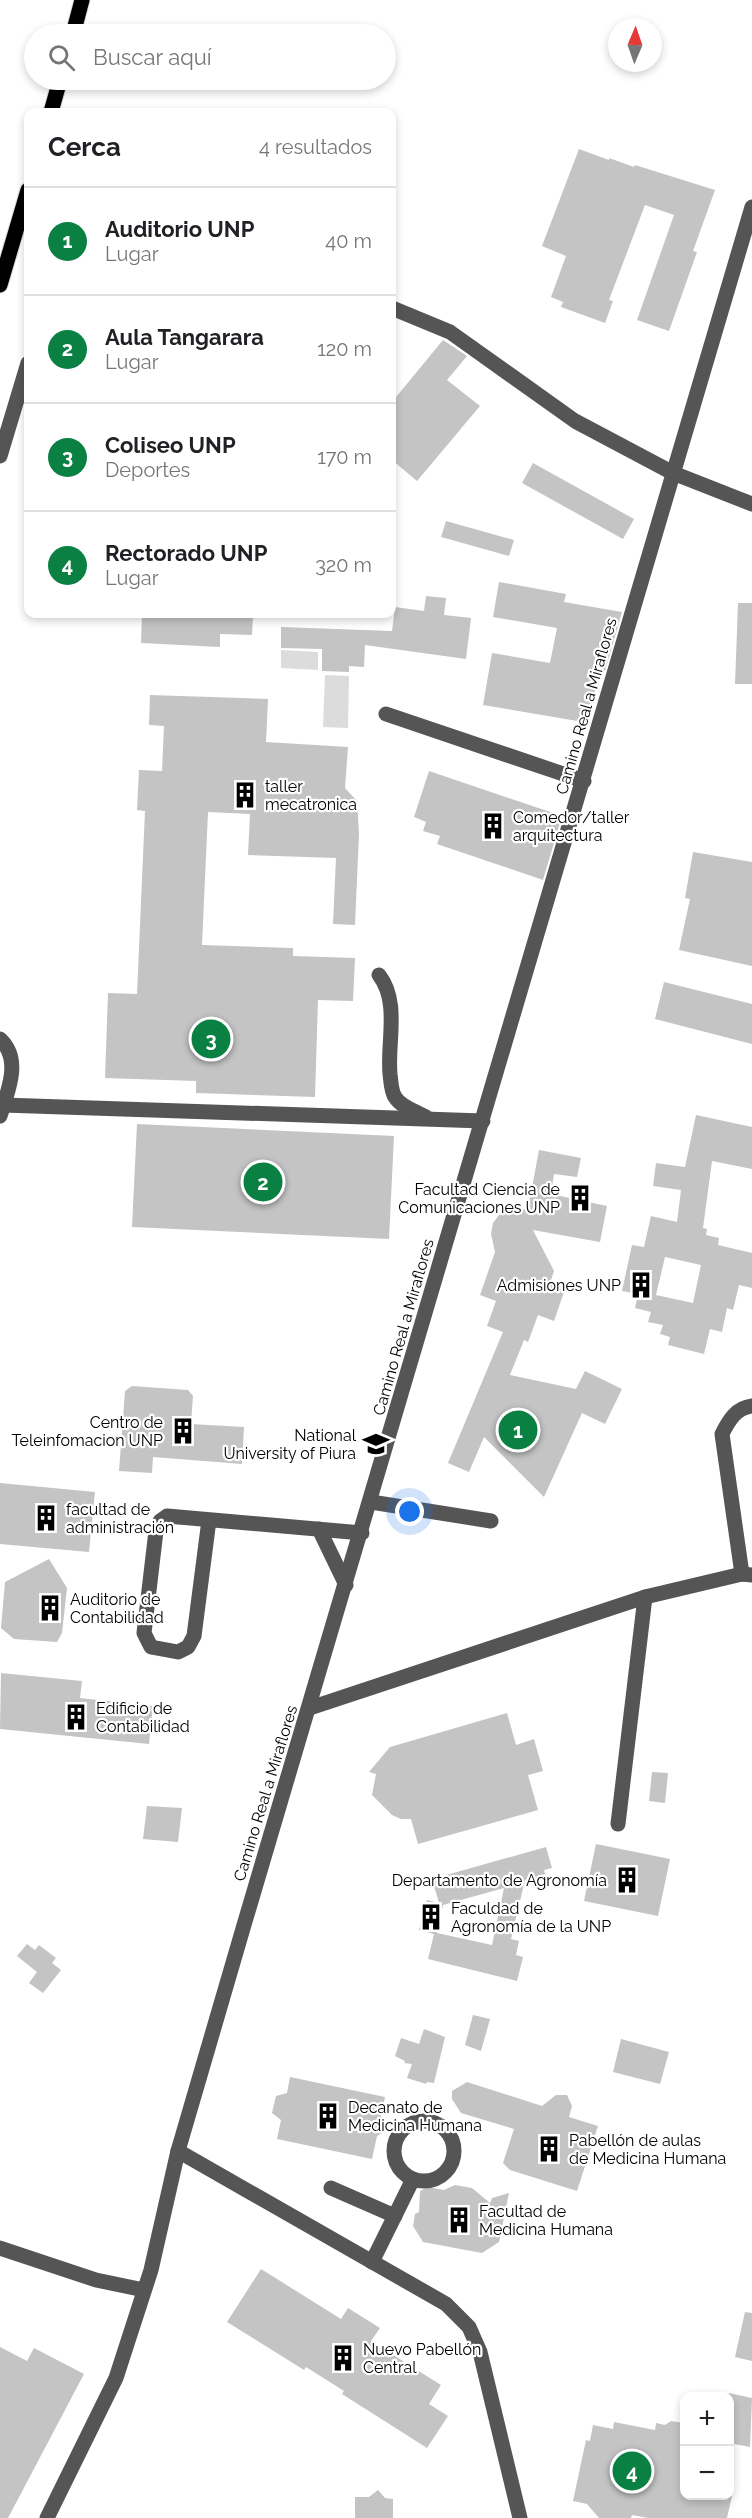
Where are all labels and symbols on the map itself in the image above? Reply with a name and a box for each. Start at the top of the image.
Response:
north arrow [608,18,662,72]
street label: Camino Real a Miraflores [552,615,621,797]
place label: taller mecatronica [265,777,357,814]
building icon: taller mecatronica [230,780,260,810]
place label: Comedor/taller arquitectura [513,808,630,845]
building icon: Comedor/taller arquitectura [478,811,508,841]
pin: 3 [192,1016,230,1062]
pin: 2 [244,1160,282,1204]
place label: Facultad Ciencia de Comunicaciones UNP [398,1180,560,1217]
building icon: Facultad Ciencia de Comunicaciones UNP [565,1183,595,1213]
street label: Camino Real a Miraflores [369,1236,438,1418]
building icon: Admisiones UNP [626,1270,656,1300]
place label: Admisiones UNP [497,1276,621,1295]
pin: 1 [498,1408,538,1452]
place label: Centro de Teleinfomacion UNP [12,1413,163,1450]
building icon: Centro de Teleinfomacion UNP [168,1416,198,1446]
place label: National University of Piura [223,1426,357,1463]
school or university icon: National University of Piura [361,1429,391,1459]
your location [395,1497,424,1526]
place label: facultad de administración [66,1500,174,1537]
building icon: facultad de administración [31,1503,61,1533]
place label: Auditorio de Contabilidad [70,1590,164,1627]
building icon: Auditorio de Contabilidad [35,1593,65,1623]
place label: Edificio de Contabilidad [96,1699,190,1736]
building icon: Edificio de Contabilidad [61,1702,91,1732]
street label: Camino Real a Miraflores [230,1703,301,1883]
building icon: Departamento de Agronomía [612,1865,642,1895]
place label: Departamento de Agronomía [392,1871,607,1890]
place label: Faculdad de Agronomía de la UNP [451,1899,611,1936]
building icon: Faculdad de Agronomía de la UNP [416,1902,446,1932]
place label: Decanato de Medicina Humana [348,2098,482,2135]
building icon: Decanato de Medicina Humana [313,2101,343,2131]
place label: Pabellón de aulas de Medicina Humana [569,2131,726,2168]
building icon: Pabellón de aulas de Medicina Humana [534,2134,564,2164]
place label: Facultad de Medicina Humana [479,2202,613,2239]
building icon: Facultad de Medicina Humana [444,2205,474,2235]
place label: Nuevo Pabellón Central [363,2340,481,2377]
building icon: Nuevo Pabellón Central [328,2343,358,2373]
pin: 4 [612,2448,652,2494]

